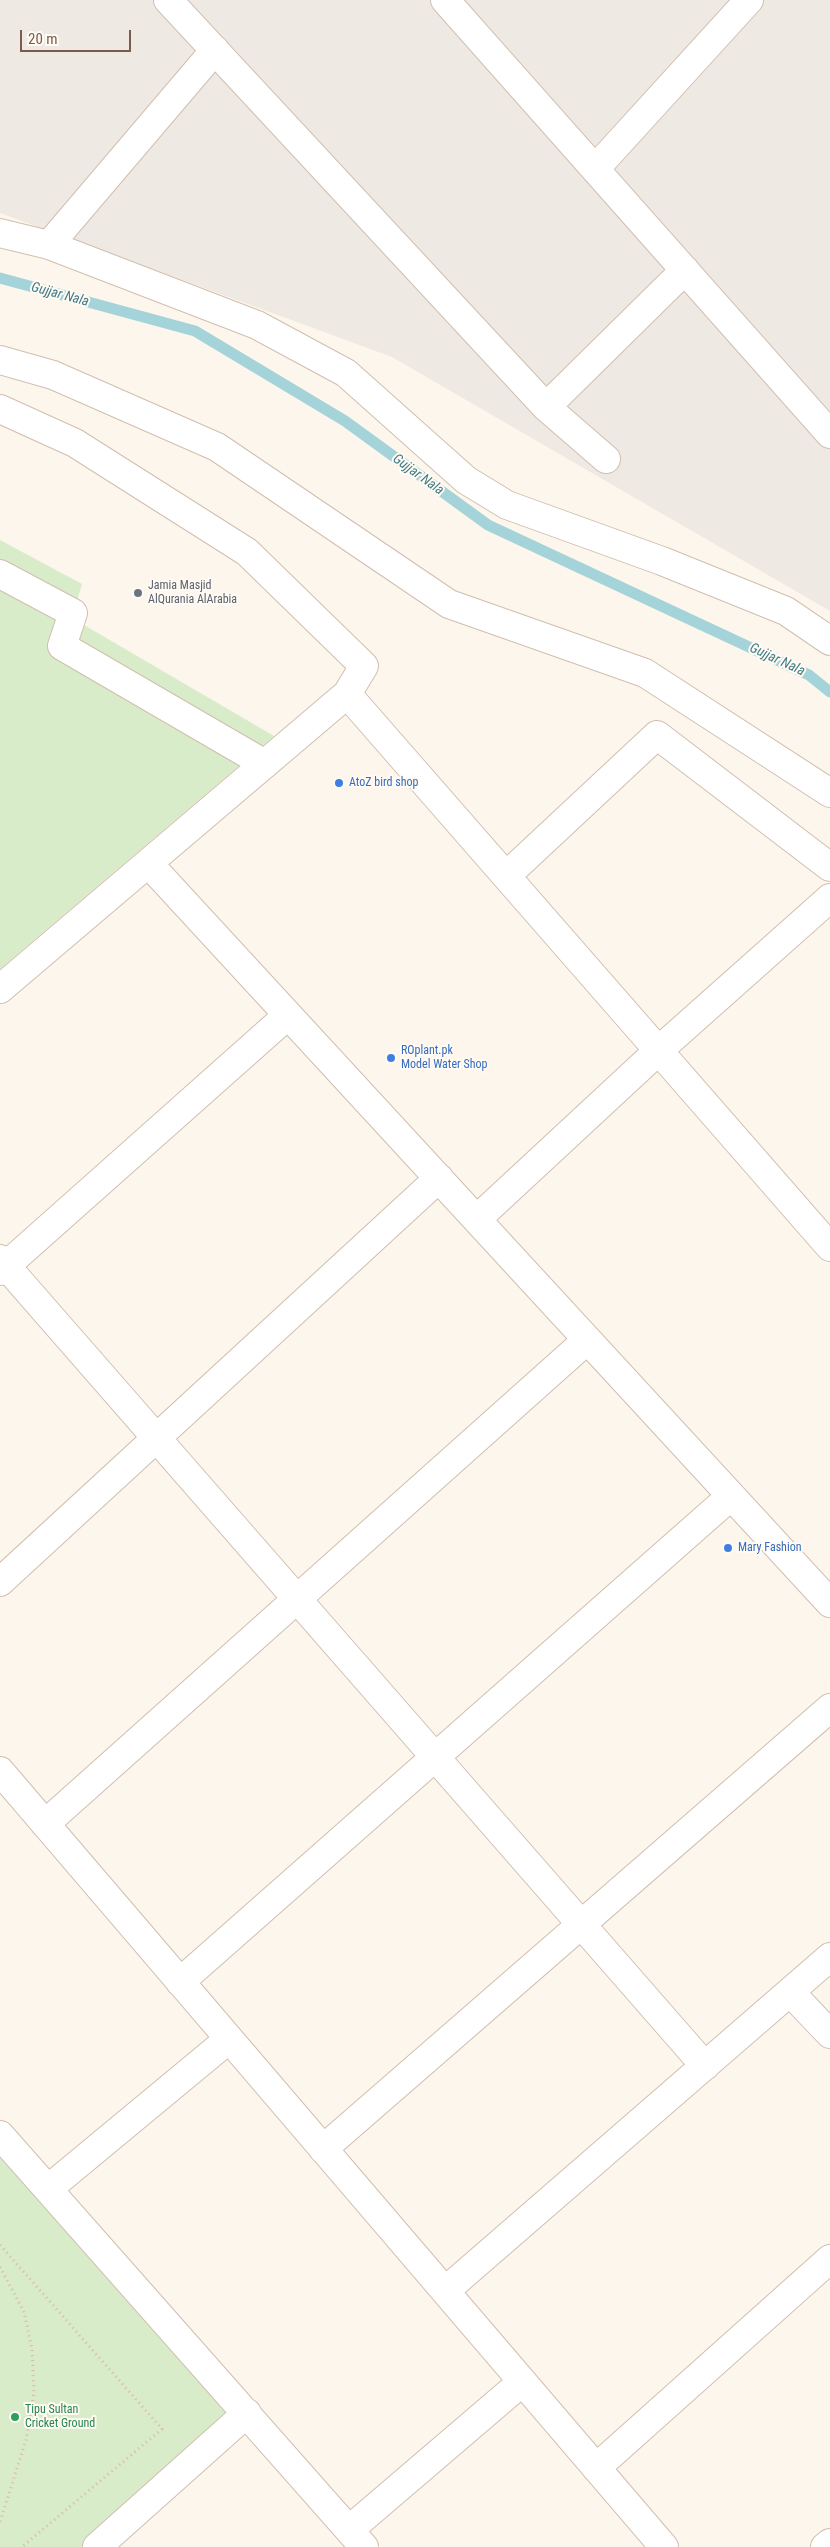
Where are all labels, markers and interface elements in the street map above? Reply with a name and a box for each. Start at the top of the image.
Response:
scale bar [22,20,134,52]
text: 20 m [28,30,58,48]
water label: Gujjar Nala [29,279,91,311]
water label: Gujjar Nala [389,451,447,499]
place label: Jamia Masjid AlQurania AlArabia [148,579,237,607]
marker: Jamia Masjid AlQurania AlArabia [132,587,144,599]
water label: Gujjar Nala [747,640,807,680]
place label: AtoZ bird shop [349,776,418,790]
marker: AtoZ bird shop [333,777,345,789]
place label: ROplant.pk Model Water Shop [401,1044,487,1072]
marker: ROplant.pk Model Water Shop [385,1052,397,1064]
place label: Mary Fashion [738,1541,802,1555]
marker: Mary Fashion [722,1542,734,1554]
place label: Tipu Sultan Cricket Ground [25,2403,95,2431]
marker: Tipu Sultan Cricket Ground [9,2411,21,2423]

